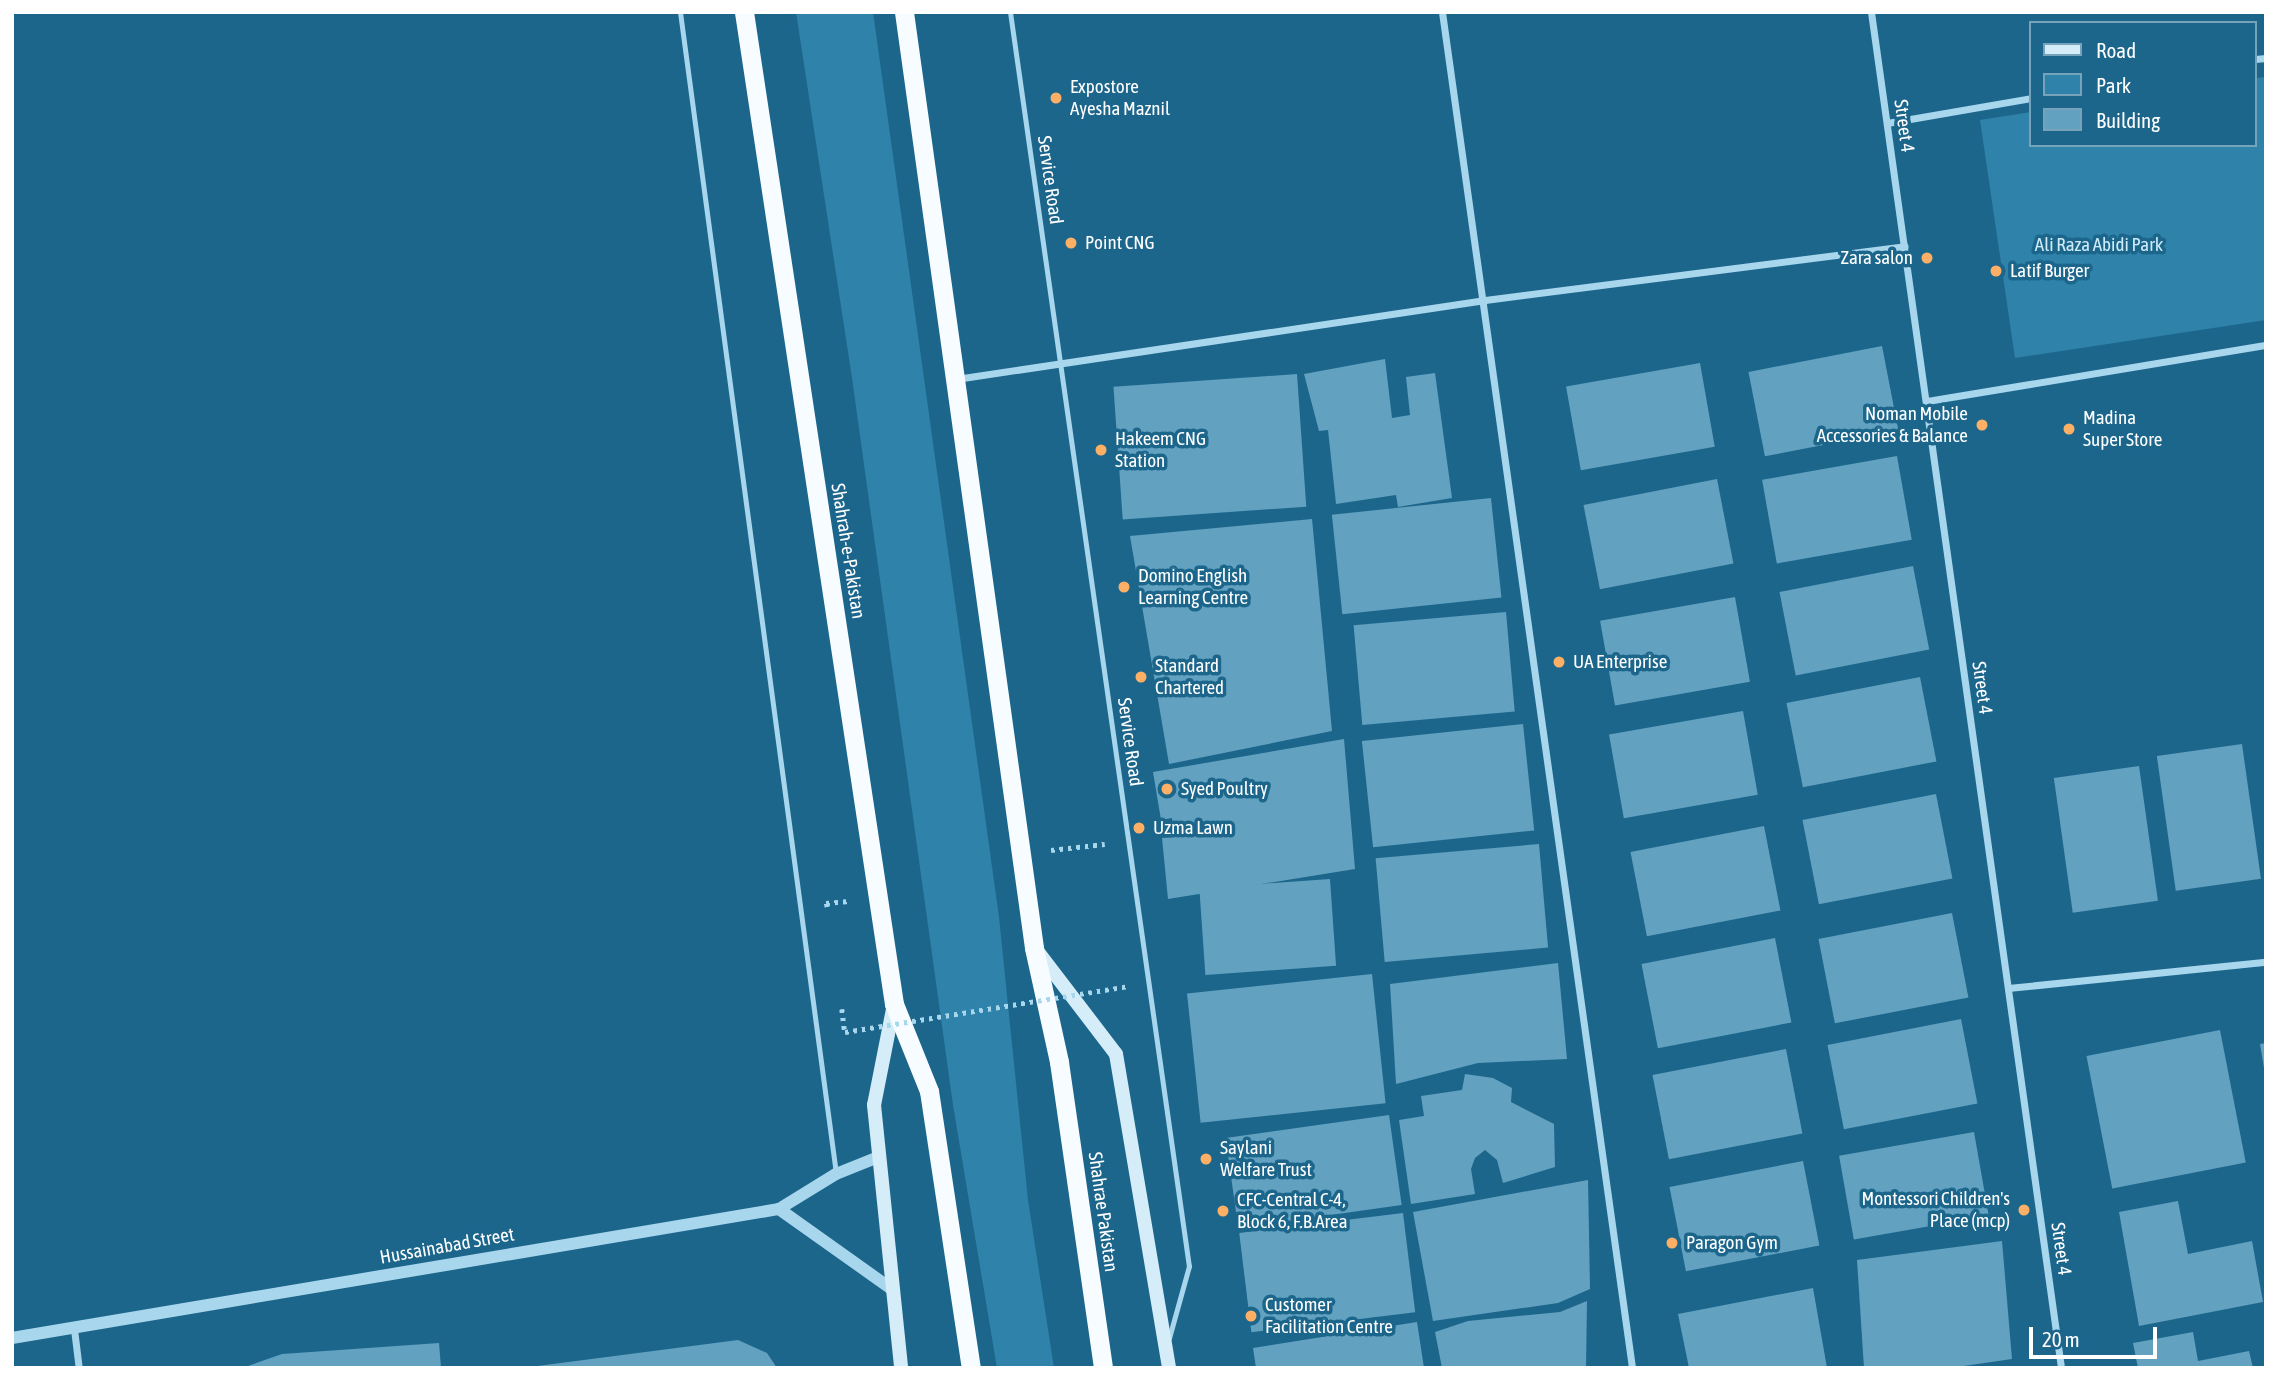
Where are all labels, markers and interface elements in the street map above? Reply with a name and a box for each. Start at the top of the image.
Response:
legend [2030,21,2257,147]
text: Road [2096,38,2136,62]
text: Park [2096,73,2131,97]
place label: Expostore Ayesha Maznil [1070,76,1170,120]
marker: Expostore Ayesha Maznil [1048,90,1064,106]
street label: Street 4 [1889,98,1919,154]
text: Building [2096,108,2160,132]
street label: Service Road [1033,134,1067,226]
place label: Point CNG [1085,232,1155,254]
park label: Ali Raza Abidi Park [2035,234,2163,256]
marker: Point CNG [1063,235,1079,251]
place label: Zara salon [1840,247,1913,269]
marker: Zara salon [1919,250,1935,266]
place label: Latif Burger [2010,260,2089,282]
marker: Latif Burger [1988,263,2004,279]
place label: Noman Mobile Accessories & Balance [1817,403,1968,447]
place label: Madina Super Store [2083,407,2162,451]
marker: Noman Mobile Accessories & Balance [1974,417,1990,433]
marker: Madina Super Store [2061,421,2077,437]
place label: Hakeem CNG Station [1115,428,1206,472]
marker: Hakeem CNG Station [1093,442,1109,458]
street label: Shahrah-e-Pakistan [826,482,870,620]
place label: Domino English Learning Centre [1138,565,1248,609]
marker: Domino English Learning Centre [1116,579,1132,595]
place label: UA Enterprise [1573,651,1667,673]
marker: UA Enterprise [1551,654,1567,670]
place label: Standard Chartered [1155,655,1224,699]
street label: Street 4 [1967,660,1997,716]
marker: Standard Chartered [1133,669,1149,685]
street label: Service Road [1113,696,1147,788]
place label: Syed Poultry [1181,778,1268,800]
marker: Syed Poultry [1159,781,1175,797]
place label: Uzma Lawn [1153,817,1233,839]
marker: Uzma Lawn [1131,820,1147,836]
place label: Saylani Welfare Trust [1220,1137,1312,1181]
street label: Shahrae Pakistan [1083,1151,1123,1273]
marker: Saylani Welfare Trust [1198,1151,1214,1167]
place label: Montessori Children's Place (mcp) [1861,1188,2010,1232]
place label: CFC-Central C-4, Block 6, F.B.Area [1237,1189,1348,1233]
marker: Montessori Children's Place (mcp) [2016,1202,2032,1218]
marker: CFC-Central C-4, Block 6, F.B.Area [1215,1203,1231,1219]
street label: Street 4 [2046,1221,2076,1277]
street label: Hussainabad Street [378,1223,516,1269]
place label: Paragon Gym [1686,1232,1778,1254]
marker: Paragon Gym [1664,1235,1680,1251]
place label: Customer Facilitation Centre [1265,1294,1393,1338]
marker: Customer Facilitation Centre [1243,1308,1259,1324]
scale bar [2033,1314,2161,1358]
text: 20 m [2042,1327,2080,1351]

